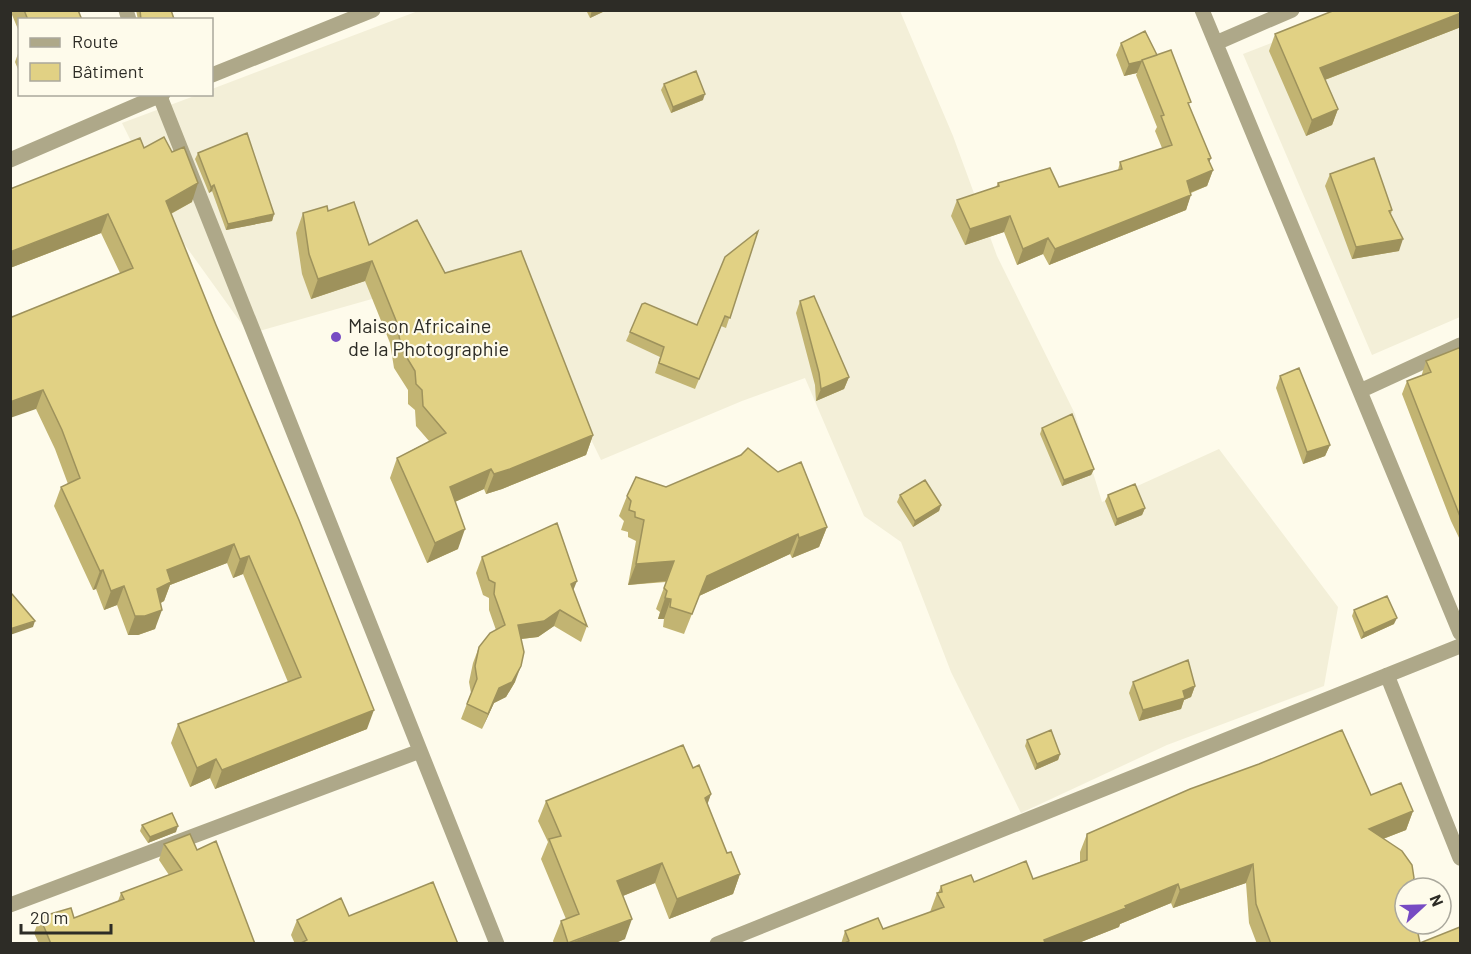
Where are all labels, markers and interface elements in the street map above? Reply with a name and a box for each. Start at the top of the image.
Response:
legend [18,18,213,96]
text: Route [72,30,118,52]
text: Bâtiment [72,60,144,82]
place label: Maison Africaine de la Photographie [348,313,509,360]
marker: Maison Africaine de la Photographie [329,330,343,344]
north arrow [1393,876,1453,936]
text: N [1427,892,1448,909]
scale bar [21,897,111,935]
text: 20 m [30,906,68,928]

